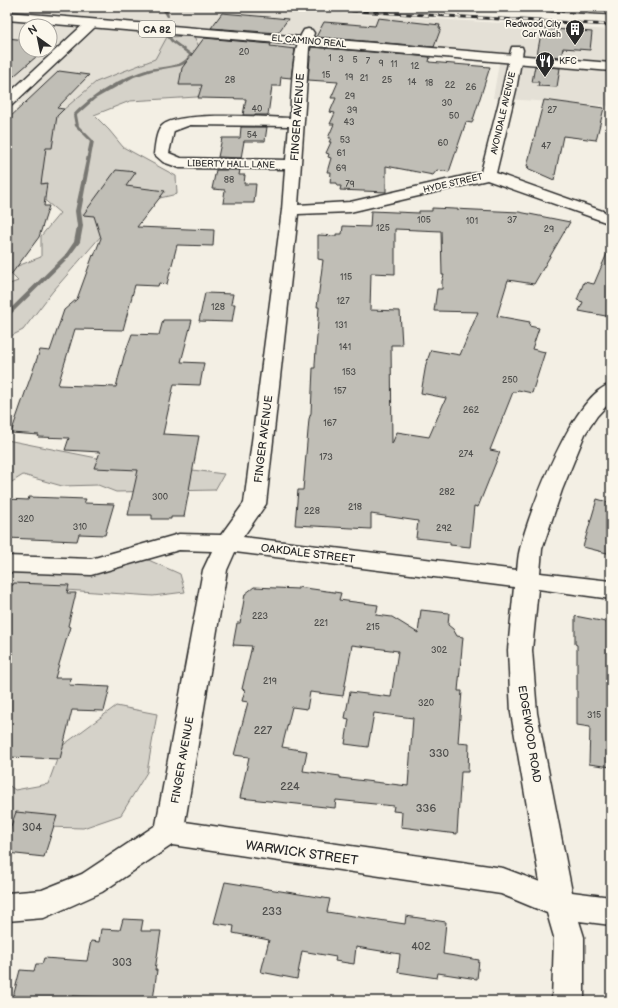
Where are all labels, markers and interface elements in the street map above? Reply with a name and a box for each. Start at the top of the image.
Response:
north arrow [18,18,58,58]
building icon: Redwood City Car Wash [564,18,586,46]
place label: Redwood City Car Wash [505,19,562,40]
road number: CA 82 [139,21,175,37]
text: N [26,22,40,38]
street label: EL CAMINO REAL [271,33,348,50]
house number: 20 [239,47,249,58]
restaurant icon: KFC [534,50,556,78]
house number: 1 [328,53,332,64]
house number: 3 [338,54,344,65]
house number: 5 [352,55,358,66]
house number: 7 [366,56,371,67]
place label: KFC [559,56,577,67]
house number: 9 [378,58,384,69]
house number: 11 [391,59,397,70]
house number: 12 [411,61,420,72]
house number: 15 [322,70,330,81]
street label: AVONDALE AVENUE [489,71,518,156]
house number: 19 [345,72,353,83]
street label: FINGER AVENUE [288,73,307,161]
house number: 21 [360,73,368,84]
house number: 28 [225,75,235,86]
house number: 25 [382,75,392,86]
house number: 14 [408,77,417,88]
house number: 18 [425,78,433,89]
house number: 22 [445,80,456,91]
house number: 26 [466,82,477,93]
house number: 29 [345,91,355,102]
house number: 30 [442,98,452,109]
house number: 40 [252,104,262,115]
house number: 39 [347,105,357,116]
house number: 27 [547,105,557,116]
house number: 50 [449,111,459,122]
house number: 43 [343,117,355,128]
house number: 54 [247,130,258,141]
house number: 53 [340,135,351,146]
house number: 60 [438,138,448,149]
house number: 47 [541,141,552,152]
house number: 61 [337,148,345,159]
street label: LIBERTY HALL LANE [187,158,275,171]
house number: 69 [336,163,346,174]
street label: HYDE STREET [422,171,485,196]
house number: 88 [224,175,234,186]
house number: 79 [345,179,355,190]
house number: 105 [417,215,431,226]
house number: 37 [507,215,518,226]
house number: 101 [466,216,478,227]
house number: 125 [376,223,390,234]
house number: 29 [544,224,554,235]
house number: 115 [340,272,352,283]
house number: 127 [336,296,350,307]
house number: 128 [211,302,225,313]
house number: 131 [335,320,347,331]
house number: 141 [339,342,351,353]
house number: 153 [342,367,357,378]
house number: 250 [502,375,518,386]
house number: 157 [333,386,347,397]
street label: FINGER AVENUE [252,395,275,483]
house number: 262 [463,405,480,416]
house number: 167 [323,418,337,429]
house number: 274 [458,449,474,460]
house number: 173 [319,452,333,463]
house number: 282 [439,487,456,498]
house number: 300 [152,492,168,503]
house number: 218 [348,502,362,513]
house number: 228 [304,506,320,517]
house number: 320 [18,514,34,525]
house number: 310 [73,522,87,533]
house number: 292 [436,523,453,534]
street label: OAKDALE STREET [260,541,356,566]
house number: 223 [252,611,268,622]
house number: 221 [314,618,328,629]
house number: 215 [366,622,380,633]
house number: 302 [431,645,448,656]
house number: 219 [263,676,277,687]
street label: EDGEWOOD ROAD [515,684,544,784]
house number: 320 [418,698,434,709]
house number: 315 [587,710,601,721]
street label: FINGER AVENUE [168,716,197,805]
house number: 227 [254,724,273,737]
house number: 330 [429,747,450,760]
house number: 224 [280,780,300,793]
house number: 336 [416,802,436,815]
house number: 304 [22,821,42,834]
street label: WARWICK STREET [245,837,359,869]
house number: 233 [262,905,282,918]
house number: 402 [411,940,431,953]
house number: 303 [112,956,132,969]

